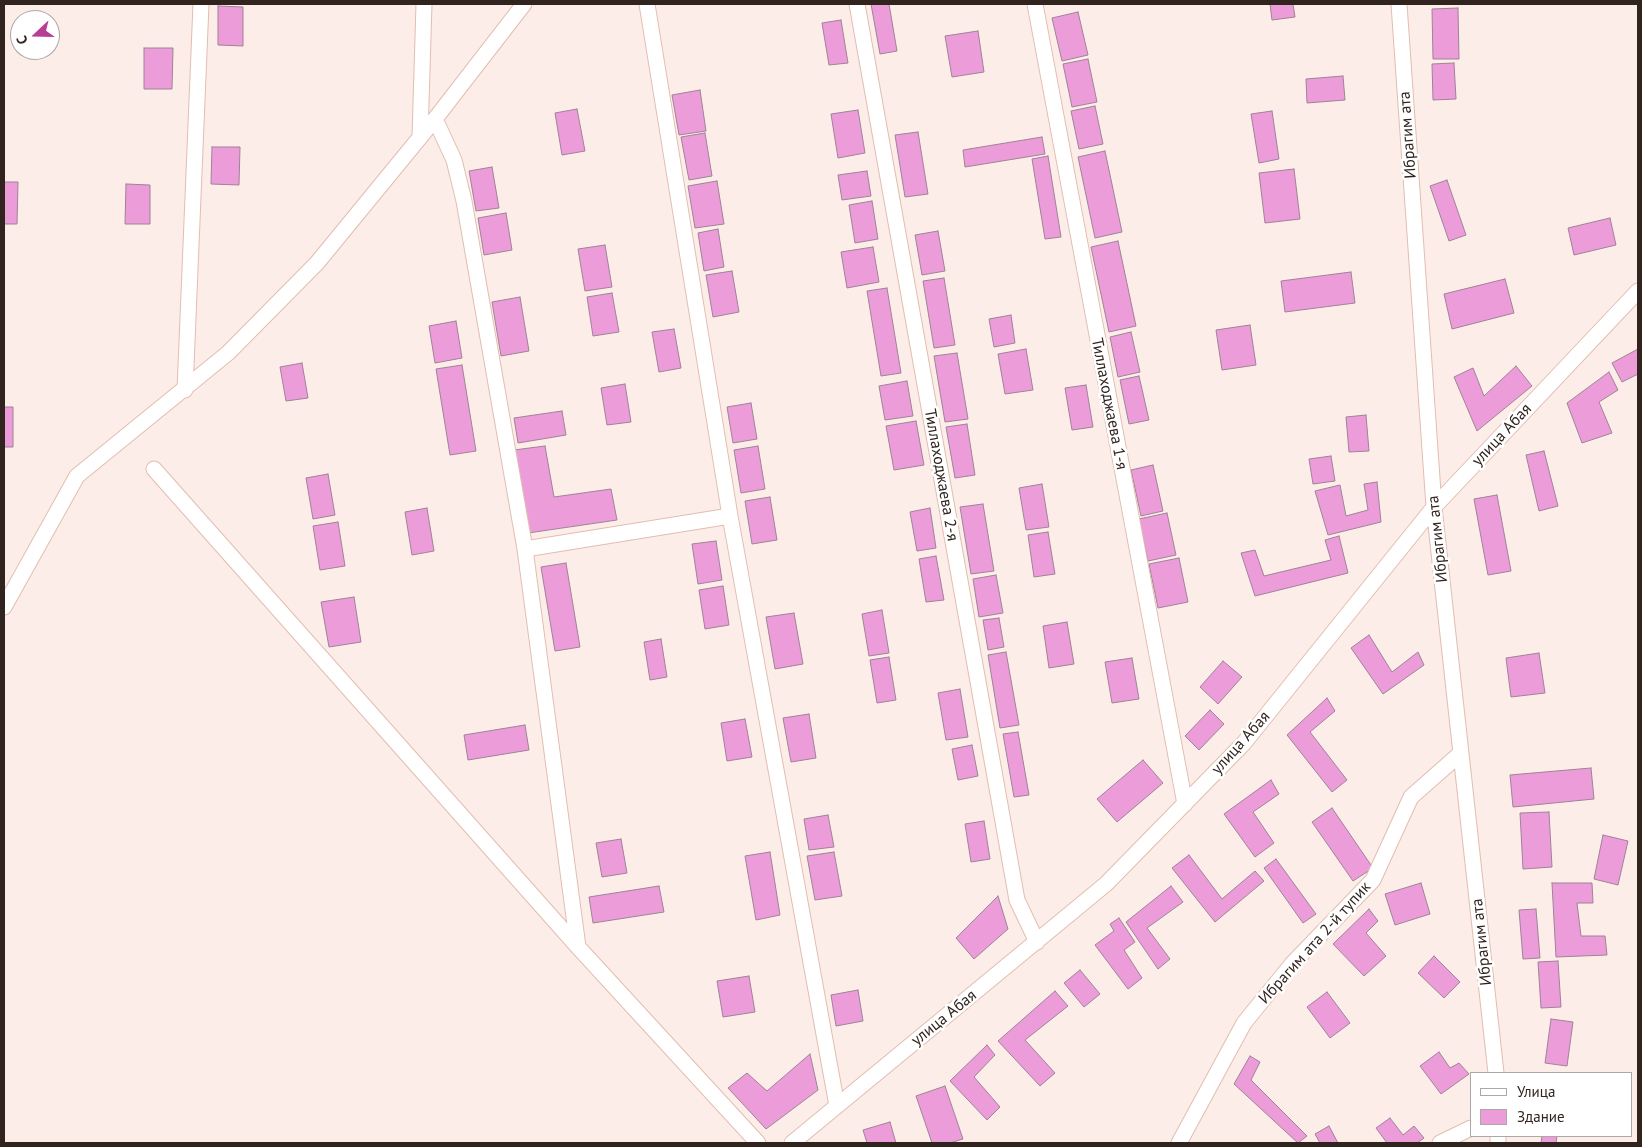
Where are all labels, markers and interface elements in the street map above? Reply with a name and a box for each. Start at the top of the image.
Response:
north arrow [10,10,60,60]
text: С [12,33,32,47]
street label: Ибрагим ата [1395,91,1421,179]
street label: Тиллаходжаева 1-я [1087,337,1131,471]
street label: улица Абая [1468,400,1536,470]
street label: Тиллаходжаева 2-я [920,407,962,543]
street label: Ибрагим ата [1424,494,1452,584]
street label: улица Абая [1208,707,1274,779]
street label: Ибрагим ата 2-й тупик [1255,878,1375,1008]
street label: Ибрагим ата [1468,897,1496,987]
street label: улица Абая [907,986,981,1050]
legend [1470,1072,1632,1137]
text: Улица [1517,1082,1555,1101]
text: Здание [1517,1107,1565,1126]

